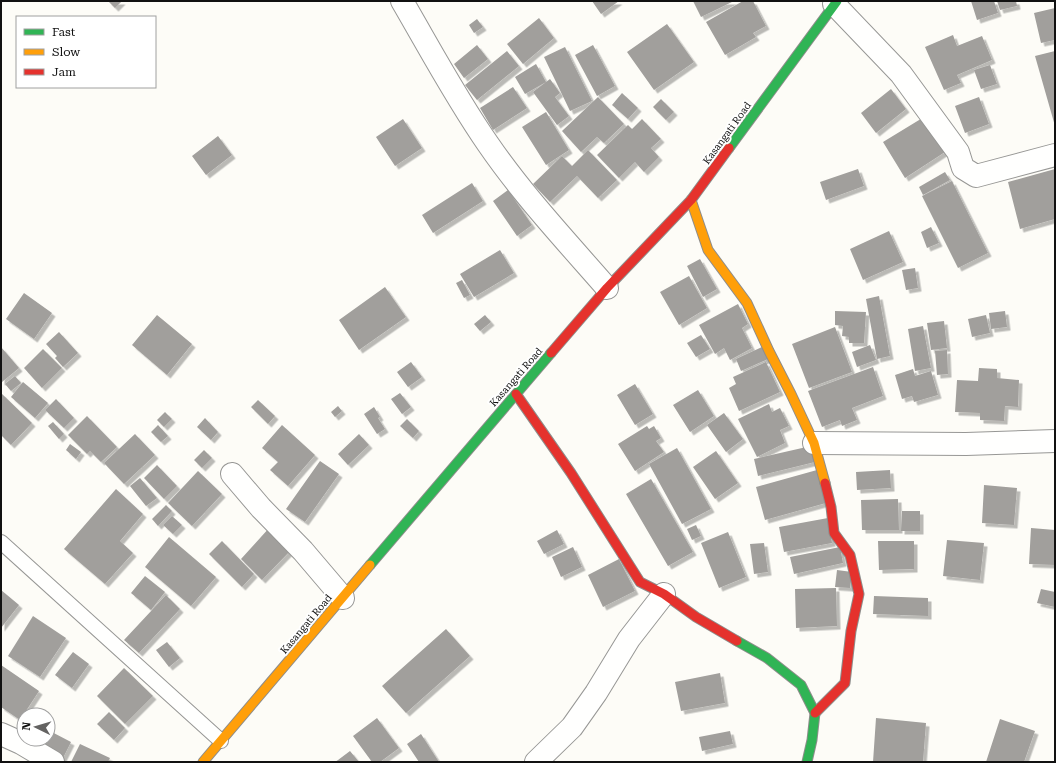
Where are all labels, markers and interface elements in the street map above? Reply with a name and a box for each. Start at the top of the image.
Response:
legend [16,16,156,88]
text: Fast [52,25,76,39]
text: Slow [52,45,80,59]
text: Jam [52,65,76,79]
street label: Kasangati Road [701,99,754,166]
street label: Kasangati Road [488,345,545,409]
street label: Kasangati Road [278,592,334,656]
north arrow [16,707,56,747]
text: N [20,721,33,731]

